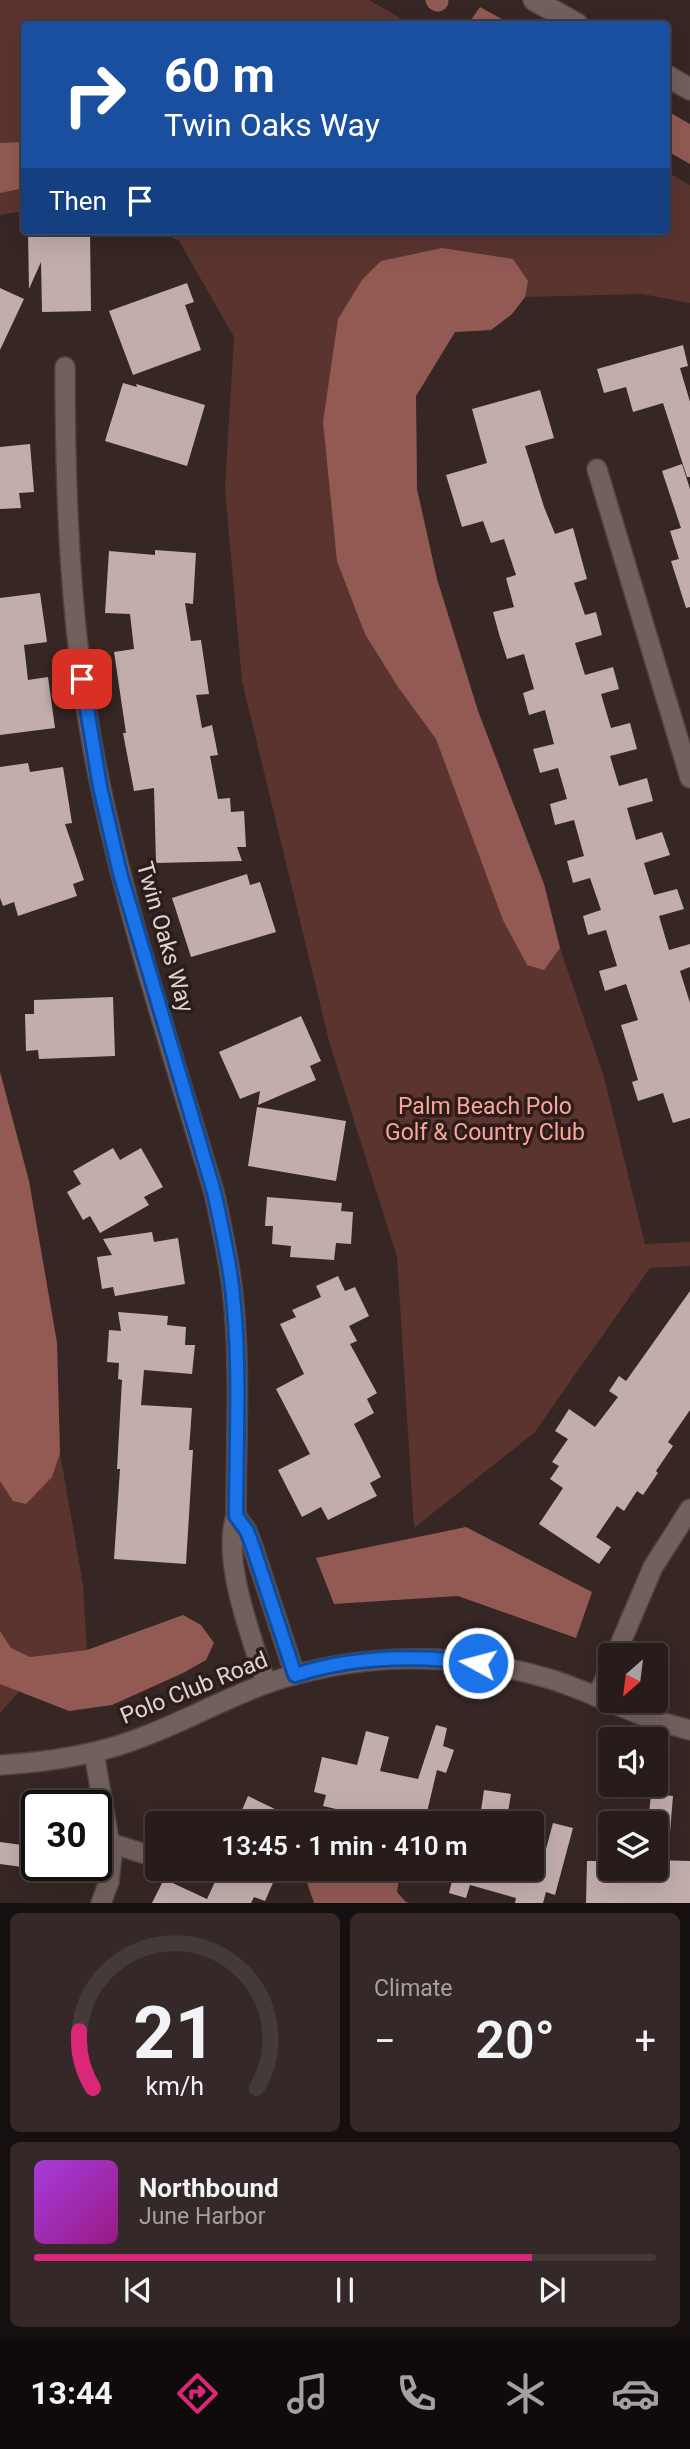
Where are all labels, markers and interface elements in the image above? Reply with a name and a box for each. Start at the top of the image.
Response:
text: 60 m [164,47,275,104]
icon: right [49,49,140,140]
text: Twin Oaks Way [164,106,380,144]
icon: arrive [121,182,159,220]
text: Then [49,186,107,216]
pin [52,649,112,709]
icon: arrive [63,660,101,698]
street label: Twin Oaks Way [131,859,199,1015]
park label: Palm Beach Polo Golf & Country Club [385,1093,585,1146]
position arrow [441,1626,515,1700]
north arrow [598,1643,668,1713]
map controls [598,1643,668,1881]
street label: Polo Club Road [116,1646,272,1730]
button: sound [598,1727,668,1797]
speed limit sign: 30 [21,1790,112,1881]
button: layers [598,1811,668,1881]
text: 13:45 · 1 min · 410 m [221,1831,468,1861]
text: Climate [374,1975,453,2002]
text: 21 [133,1991,217,2077]
text: 20° [475,2010,555,2071]
text: − [374,2019,396,2063]
text: + [634,2019,656,2063]
text: km/h [146,2072,204,2101]
text: Northbound [139,2173,279,2203]
text: June Harbor [139,2203,266,2230]
icon: previous [119,2271,157,2309]
icon: pause [326,2271,364,2309]
icon: next [533,2271,571,2309]
icon: directions [173,2369,222,2418]
icon: music [283,2369,332,2418]
icon: phone [392,2369,441,2418]
icon: climate [501,2369,550,2418]
icon: car [611,2369,660,2418]
text: 13:44 [30,2374,113,2412]

